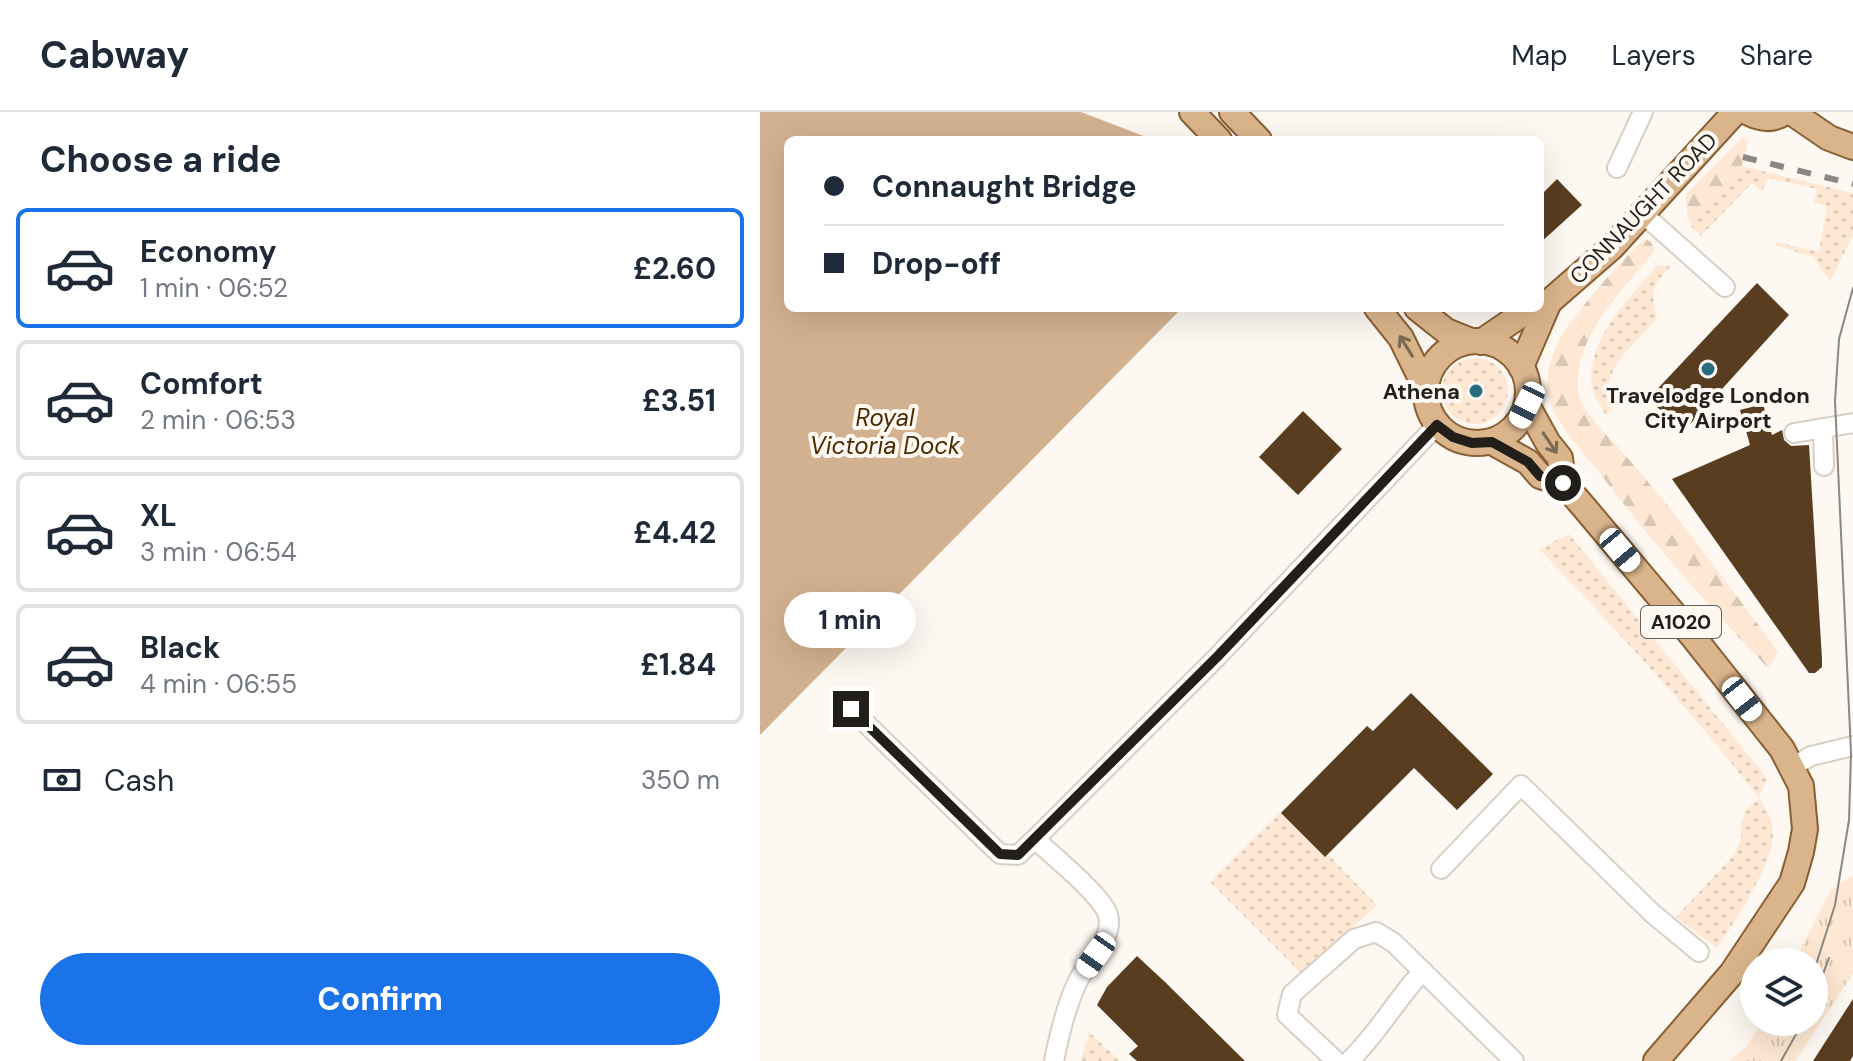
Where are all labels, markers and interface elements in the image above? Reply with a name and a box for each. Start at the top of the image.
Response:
text: Cabway [40,30,189,80]
text: Map [1511,37,1568,74]
text: Layers [1612,37,1696,74]
text: Share [1740,37,1813,74]
street label: CONNAUGHT ROAD [1563,126,1723,290]
text: Choose a ride [40,136,281,183]
text: Connaught Bridge [872,167,1137,206]
icon: car [44,232,116,304]
text: Economy [140,232,277,271]
text: Drop-off [872,244,1001,283]
text: £2.60 [633,249,716,288]
text: 1 min · 06:52 [140,271,288,305]
one-way arrow [1397,335,1413,358]
marker: Travelodge London City Airport [1699,360,1717,378]
icon: car [44,364,116,436]
text: Comfort [140,364,263,403]
place label: Athena [1383,377,1460,406]
car [1506,378,1548,432]
text: £3.51 [642,381,716,420]
place label: Travelodge London City Airport [1606,381,1810,435]
marker: Athena [1467,382,1485,400]
water label: Royal Victoria Dock [810,402,961,461]
text: 2 min · 06:53 [140,403,296,437]
one-way arrow [1542,431,1558,454]
route start [1545,465,1581,501]
icon: car [44,496,116,568]
text: XL [140,496,177,535]
text: £4.42 [633,513,716,552]
car [1595,524,1645,576]
text: 3 min · 06:54 [140,535,297,569]
callout: 1 min [785,593,917,649]
text: 1 min [818,603,882,637]
road number: A1020 [1641,606,1721,638]
icon: car [44,628,116,700]
text: Black [140,628,220,667]
text: £1.84 [640,645,716,684]
text: 4 min · 06:55 [140,667,297,701]
car [1718,673,1766,725]
route end [833,691,869,727]
icon: cash [40,758,84,802]
text: Cash [104,761,174,800]
text: 350 m [641,763,720,797]
car [1072,928,1120,982]
map controls [1740,948,1828,1036]
button: layers [1740,948,1828,1036]
button: Confirm [40,953,720,1045]

